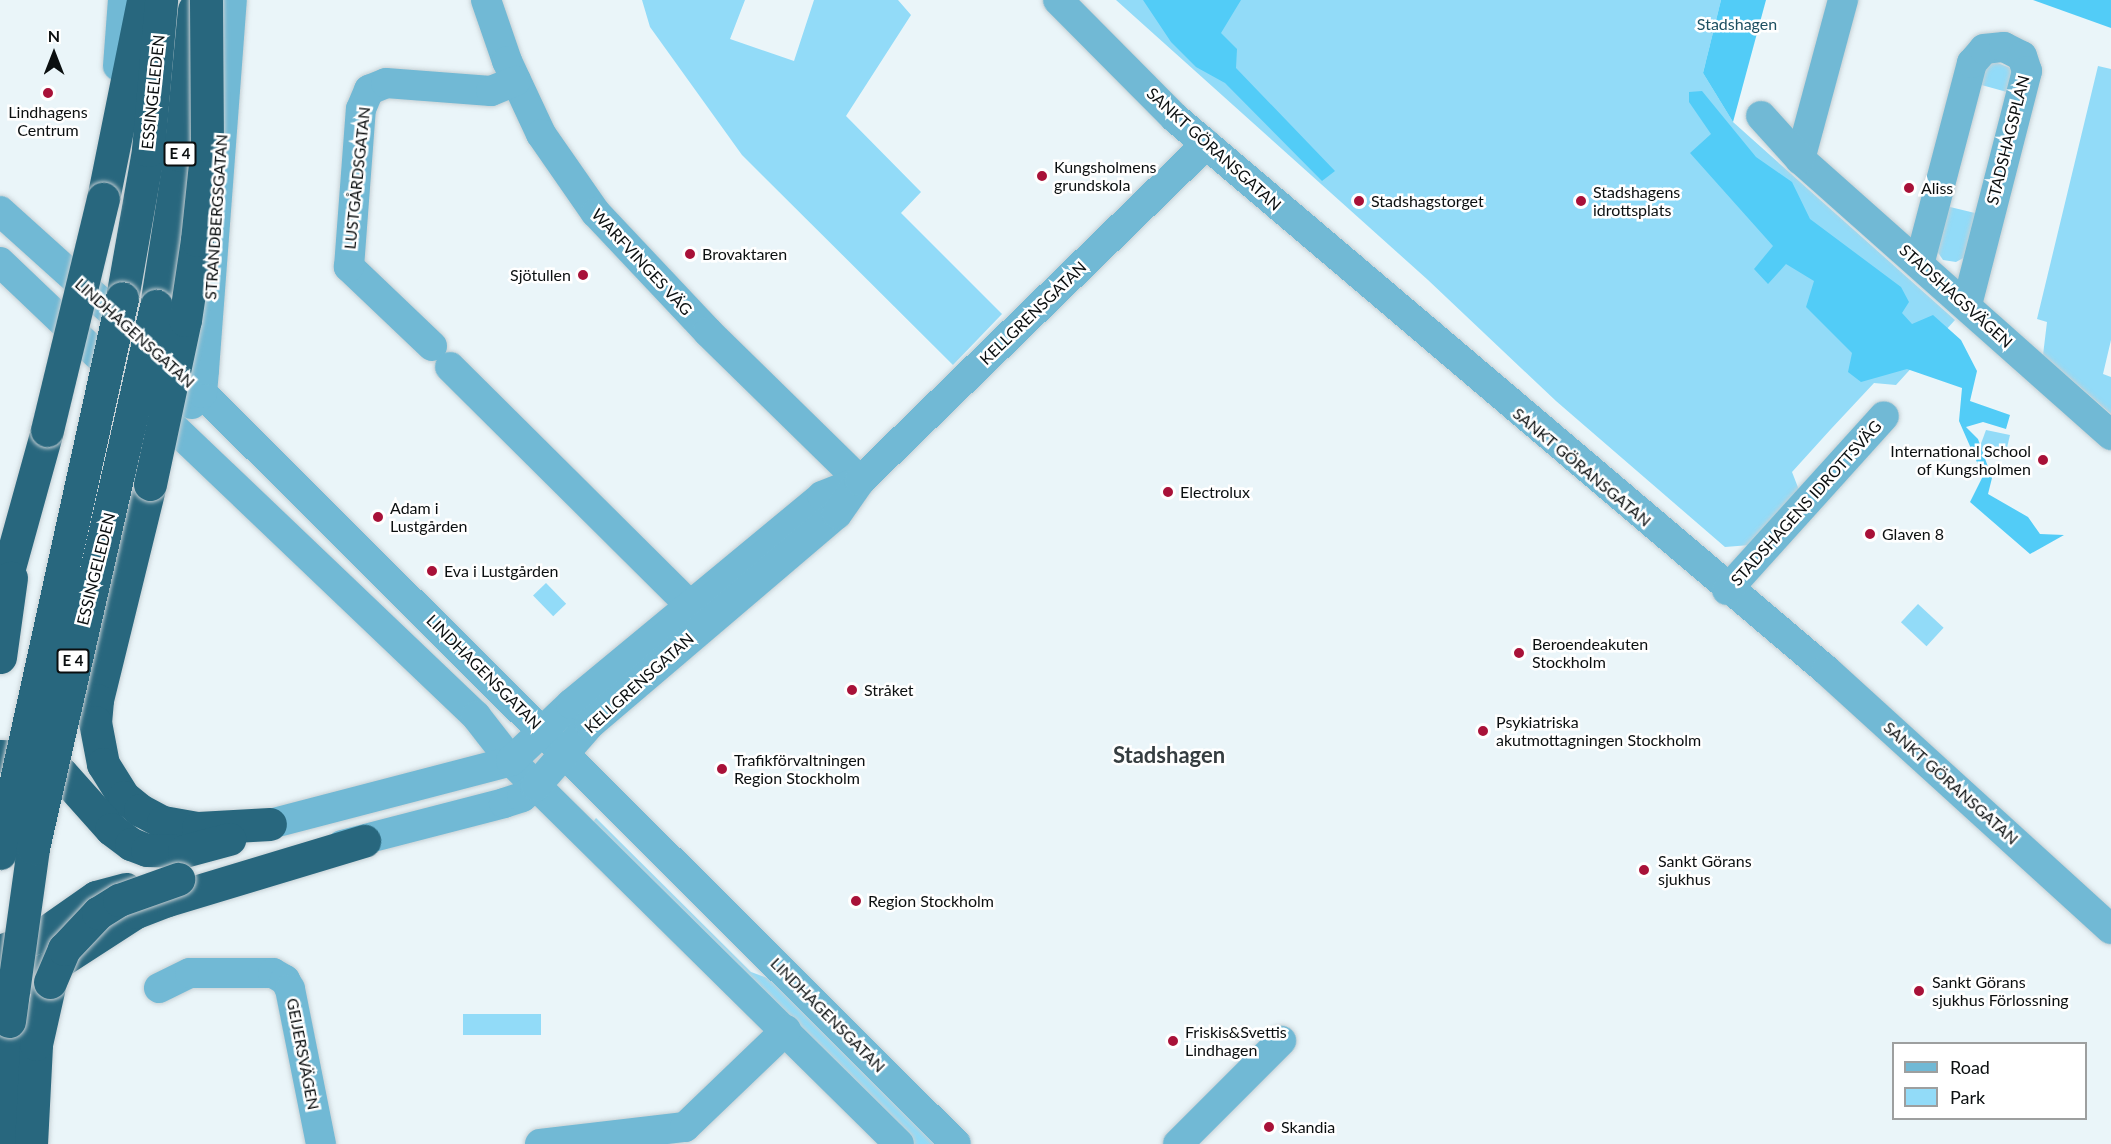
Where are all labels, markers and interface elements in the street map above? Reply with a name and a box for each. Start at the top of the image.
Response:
park label: Stadshagen [1697,14,1777,34]
north arrow [24,24,84,84]
text: N [48,26,60,45]
street label: ESSINGELEDEN [137,34,169,150]
street label: STADSHAGSPLAN [1983,73,2033,207]
street label: SANKT GÖRANSGATAN [1143,83,1285,215]
marker: Lindhagens Centrum [41,86,55,100]
place label: Lindhagens Centrum [8,102,88,140]
street label: LUSTGÅRDSGATAN [340,106,374,250]
street label: STRANDBERGSGATAN [201,134,231,300]
road number: E 4 [164,142,196,166]
place label: Kungsholmens grundskola [1054,157,1157,195]
marker: Kungsholmens grundskola [1035,169,1049,183]
place label: Aliss [1921,178,1953,198]
marker: Aliss [1902,181,1916,195]
place label: Stadshagens idrottsplats [1593,182,1680,220]
place label: Stadshagstorget [1371,191,1484,211]
marker: Stadshagstorget [1352,194,1366,208]
marker: Stadshagens idrottsplats [1574,194,1588,208]
street label: WARFVINGES VÄG [588,205,696,319]
street label: STADSHAGSVÄGEN [1896,240,2016,352]
place label: Brovaktaren [702,244,787,264]
marker: Brovaktaren [683,247,697,261]
street label: KELLGRENSGATAN [976,257,1090,369]
place label: Sjötullen [510,265,571,285]
marker: Sjötullen [576,268,590,282]
street label: LINDHAGENSGATAN [71,274,199,392]
street label: SANKT GÖRANSGATAN [1509,404,1655,530]
street label: STADSHAGENS IDROTTSVÄG [1727,416,1885,590]
place label: International School of Kungsholmen [1890,441,2031,479]
marker: International School of Kungsholmen [2036,453,2050,467]
place label: Electrolux [1180,482,1250,502]
marker: Electrolux [1161,485,1175,499]
place label: Adam i Lustgården [390,498,467,536]
marker: Adam i Lustgården [371,510,385,524]
street label: ESSINGELEDEN [73,511,119,627]
place label: Glaven 8 [1882,524,1944,544]
marker: Glaven 8 [1863,527,1877,541]
place label: Eva i Lustgården [444,561,558,581]
marker: Eva i Lustgården [425,564,439,578]
street label: LINDHAGENSGATAN [423,611,545,733]
street label: KELLGRENSGATAN [580,629,698,737]
place label: Beroendeakuten Stockholm [1532,634,1648,672]
marker: Beroendeakuten Stockholm [1510,644,1528,662]
road number: E 4 [56,649,90,673]
place label: Stråket [864,680,914,700]
marker: Stråket [845,683,859,697]
place label: Psykiatriska akutmottagningen Stockholm [1496,712,1701,750]
street label: SANKT GÖRANSGATAN [1880,717,2022,849]
marker: Psykiatriska akutmottagningen Stockholm [1474,722,1492,740]
district label: Stadshagen [1113,742,1225,768]
place label: Trafikförvaltningen Region Stockholm [734,750,866,788]
marker: Trafikförvaltningen Region Stockholm [715,762,729,776]
place label: Sankt Görans sjukhus [1658,851,1752,889]
marker: Sankt Görans sjukhus [1635,861,1653,879]
place label: Region Stockholm [868,891,994,911]
marker: Region Stockholm [849,894,863,908]
street label: LINDHAGENSGATAN [767,954,889,1076]
place label: Sankt Görans sjukhus Förlossning [1932,972,2069,1010]
marker: Sankt Görans sjukhus Förlossning [1910,982,1928,1000]
street label: GEIJERSVÄGEN [283,996,323,1112]
place label: Friskis&Svettis Lindhagen [1185,1022,1287,1060]
marker: Friskis&Svettis Lindhagen [1166,1034,1180,1048]
legend [1892,1042,2087,1120]
text: Road [1950,1056,1990,1078]
text: Park [1950,1086,1985,1108]
place label: Skandia [1281,1117,1335,1137]
marker: Skandia [1262,1120,1276,1134]

